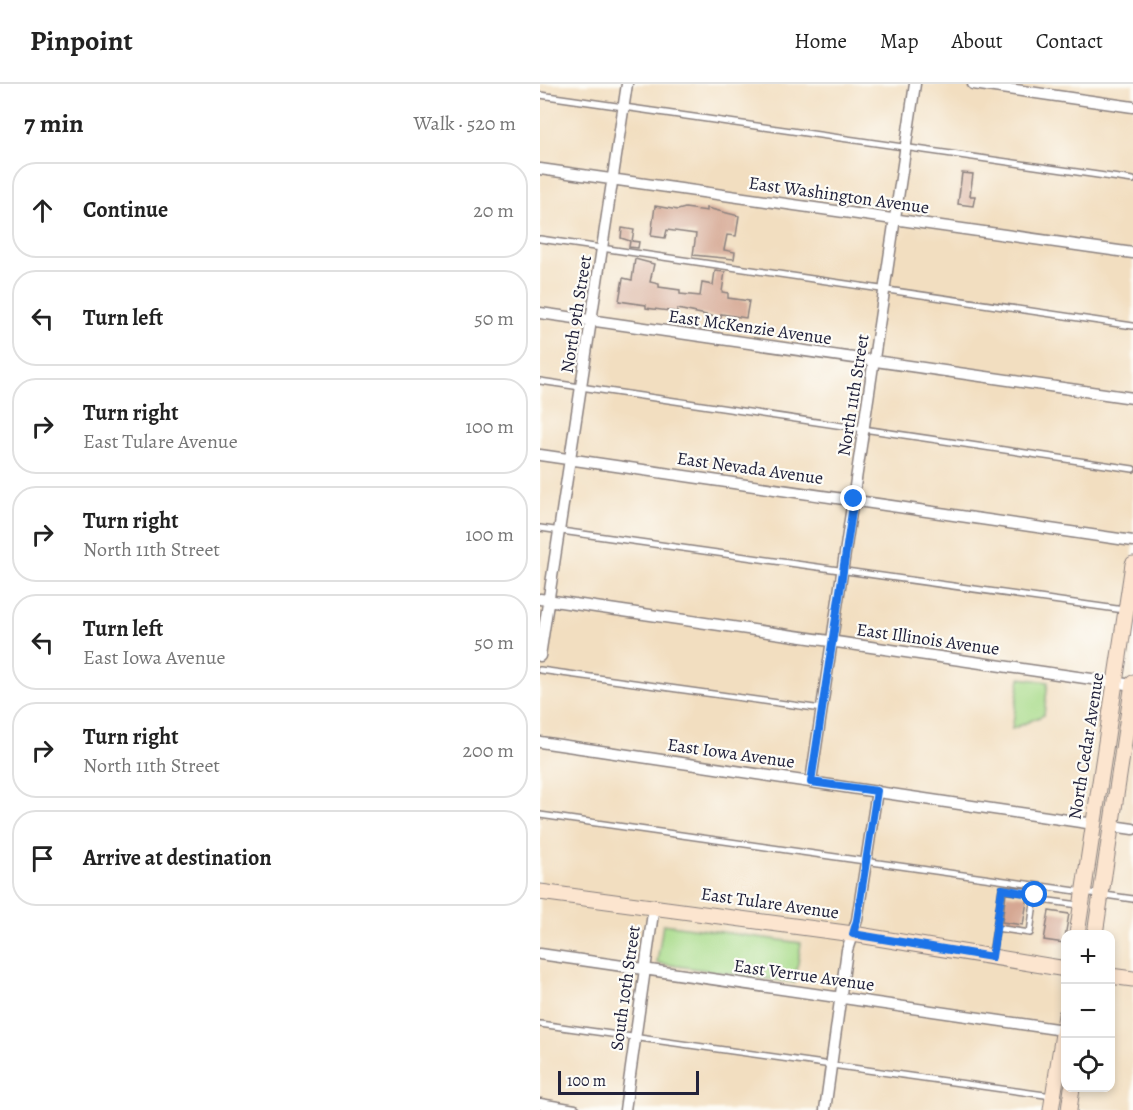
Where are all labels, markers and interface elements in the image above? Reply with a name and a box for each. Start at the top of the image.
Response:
text: Pinpoint [30,22,133,60]
text: Home [794,27,847,55]
text: Map [880,27,918,55]
text: About [951,27,1003,55]
text: Contact [1036,27,1103,55]
text: 7 min [24,106,84,141]
text: Walk · 520 m [414,110,516,137]
street label: East Washington Avenue [747,170,931,220]
icon: ahead [26,194,59,227]
text: Continue [83,195,168,225]
text: 20 m [473,197,514,224]
street label: North 9th Street [555,253,597,375]
icon: left [26,302,59,335]
text: Turn left [83,303,163,333]
street label: East McKenzie Avenue [667,304,833,350]
text: 50 m [474,305,514,332]
street label: North 11th Street [832,332,875,458]
text: Turn right [83,398,179,428]
icon: right [26,410,59,443]
text: 100 m [465,413,514,440]
text: East Tulare Avenue [83,428,238,455]
street label: East Nevada Avenue [675,446,825,490]
route end [840,485,866,511]
text: Turn right [83,506,179,536]
icon: right [26,518,59,551]
text: 100 m [465,521,514,548]
text: North 11th Street [83,536,220,563]
text: Turn left [83,614,163,644]
street label: East Illinois Avenue [855,617,1001,661]
icon: left [26,626,59,659]
text: 50 m [474,629,514,656]
text: East Iowa Avenue [83,644,225,671]
street label: North Cedar Avenue [1063,671,1109,821]
text: Turn right [83,722,179,752]
street label: East Iowa Avenue [666,732,796,774]
icon: right [26,734,59,767]
text: 200 m [463,737,514,764]
text: North 11th Street [83,752,220,779]
icon: arrive [26,842,59,875]
text: Arrive at destination [83,843,272,873]
street label: East Tulare Avenue [699,881,841,925]
route start [1021,881,1047,907]
street label: South 10th Street [604,924,646,1052]
map controls [1061,930,1115,1092]
button: + [1061,930,1115,984]
street label: East Verrue Avenue [732,953,876,997]
button: − [1061,984,1115,1038]
button: locate [1061,1038,1115,1092]
scale bar [558,1068,699,1096]
text: 100 m [567,1070,606,1092]

